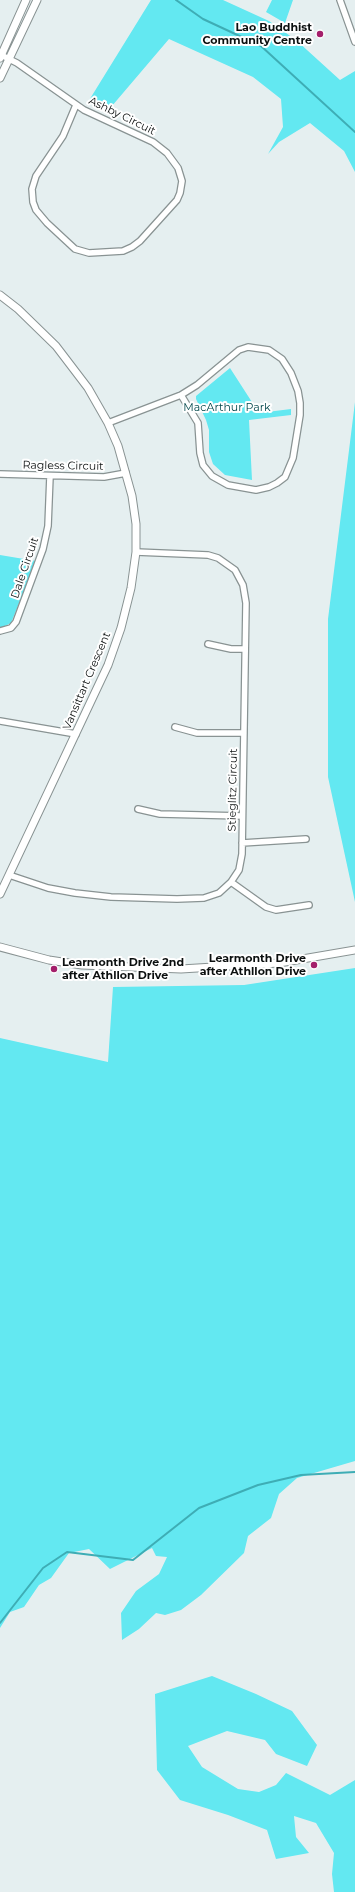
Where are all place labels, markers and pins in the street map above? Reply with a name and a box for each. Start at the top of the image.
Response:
place label: Lao Buddhist Community Centre [203,21,312,47]
marker: Lao Buddhist Community Centre [315,29,325,39]
place label: Learmonth Drive after Athllon Drive [200,952,306,978]
place label: Learmonth Drive 2nd after Athllon Drive [62,956,184,982]
marker: Learmonth Drive after Athllon Drive [309,960,319,970]
marker: Learmonth Drive 2nd after Athllon Drive [49,964,59,974]

